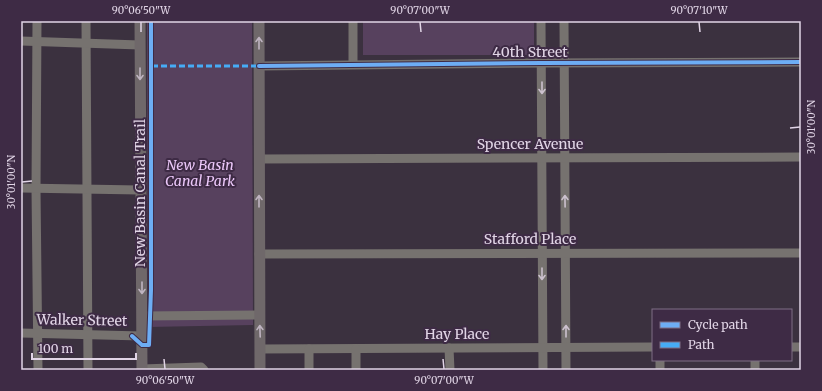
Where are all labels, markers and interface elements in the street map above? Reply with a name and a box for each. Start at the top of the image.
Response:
text: 90°06'50"W [112,4,171,17]
text: 90°07'00"W [390,4,451,17]
text: 90°07'10"W [670,4,729,17]
one-way arrow [255,37,263,50]
street label: 40th Street [492,43,568,61]
one-way arrow [136,67,144,80]
one-way arrow [538,81,546,94]
text: 30°01'00"N [805,100,818,154]
street label: New Basin Canal Trail [131,118,149,267]
street label: Spencer Avenue [477,135,583,153]
text: 30°01'00"N [5,155,18,209]
park label: New Basin Canal Park [165,156,235,190]
one-way arrow [256,195,263,208]
one-way arrow [561,195,569,208]
street label: Stafford Place [484,230,576,248]
one-way arrow [538,267,546,280]
one-way arrow [138,281,146,294]
legend [652,309,792,361]
street label: Walker Street [35,310,128,330]
text: Cycle path [688,317,748,332]
one-way arrow [256,325,263,338]
street label: Hay Place [425,325,489,343]
one-way arrow [562,325,570,338]
scale bar [32,335,136,361]
text: Path [688,337,714,352]
text: 100 m [38,341,73,356]
text: 90°06'50"W [136,374,195,387]
text: 90°07'00"W [414,374,475,387]

